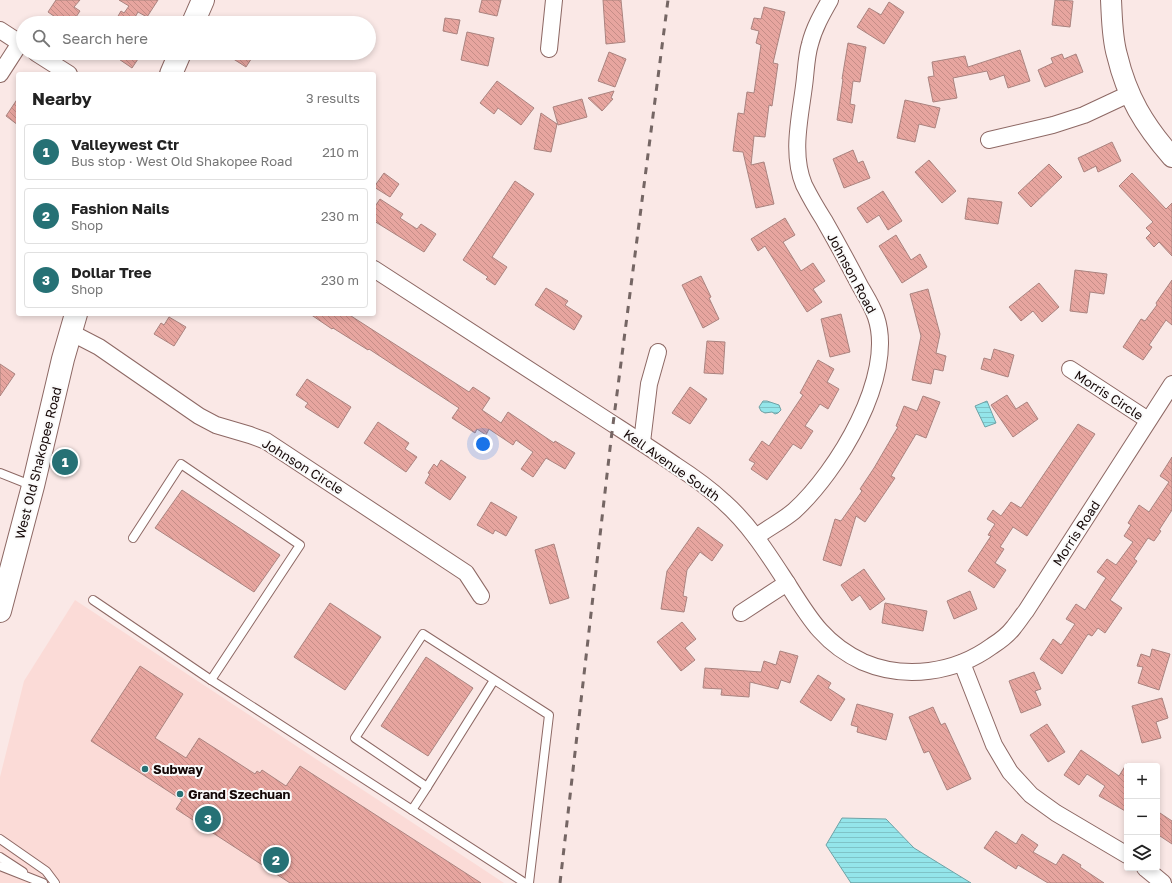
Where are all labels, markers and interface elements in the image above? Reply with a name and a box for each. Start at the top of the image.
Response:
search box [16,16,376,60]
icon: search [30,27,52,49]
text: Search here [62,29,148,47]
text: Nearby [32,88,92,109]
text: 3 results [306,90,360,106]
text: Valleywest Ctr [71,135,179,153]
text: 1 [43,144,49,160]
text: 210 m [322,144,359,160]
text: Bus stop · West Old Shakopee Road [71,153,292,169]
text: Fashion Nails [71,199,169,217]
text: 2 [42,208,50,224]
text: 230 m [321,208,359,224]
text: Shop [71,217,103,233]
street label: Johnson Road [824,230,880,316]
text: Dollar Tree [71,263,152,281]
text: 3 [42,272,50,288]
text: 230 m [321,272,359,288]
text: Shop [71,281,103,297]
street label: Morris Circle [1072,367,1146,423]
street label: West Old Shakopee Road [11,385,65,541]
street label: Kell Avenue South [621,426,723,504]
your location [473,434,493,454]
street label: Johnson Circle [259,435,347,497]
pin: 1 [52,447,78,477]
street label: Morris Road [1049,497,1103,569]
place label: Subway [153,761,203,777]
map controls [1124,763,1160,871]
button: + [1124,763,1160,799]
marker: Subway [140,764,150,774]
place label: Grand Szechuan [188,786,291,802]
marker: Grand Szechuan [175,789,185,799]
button: − [1124,799,1160,835]
pin: 3 [195,804,221,834]
button: layers [1124,835,1160,871]
pin: 2 [263,845,289,875]

